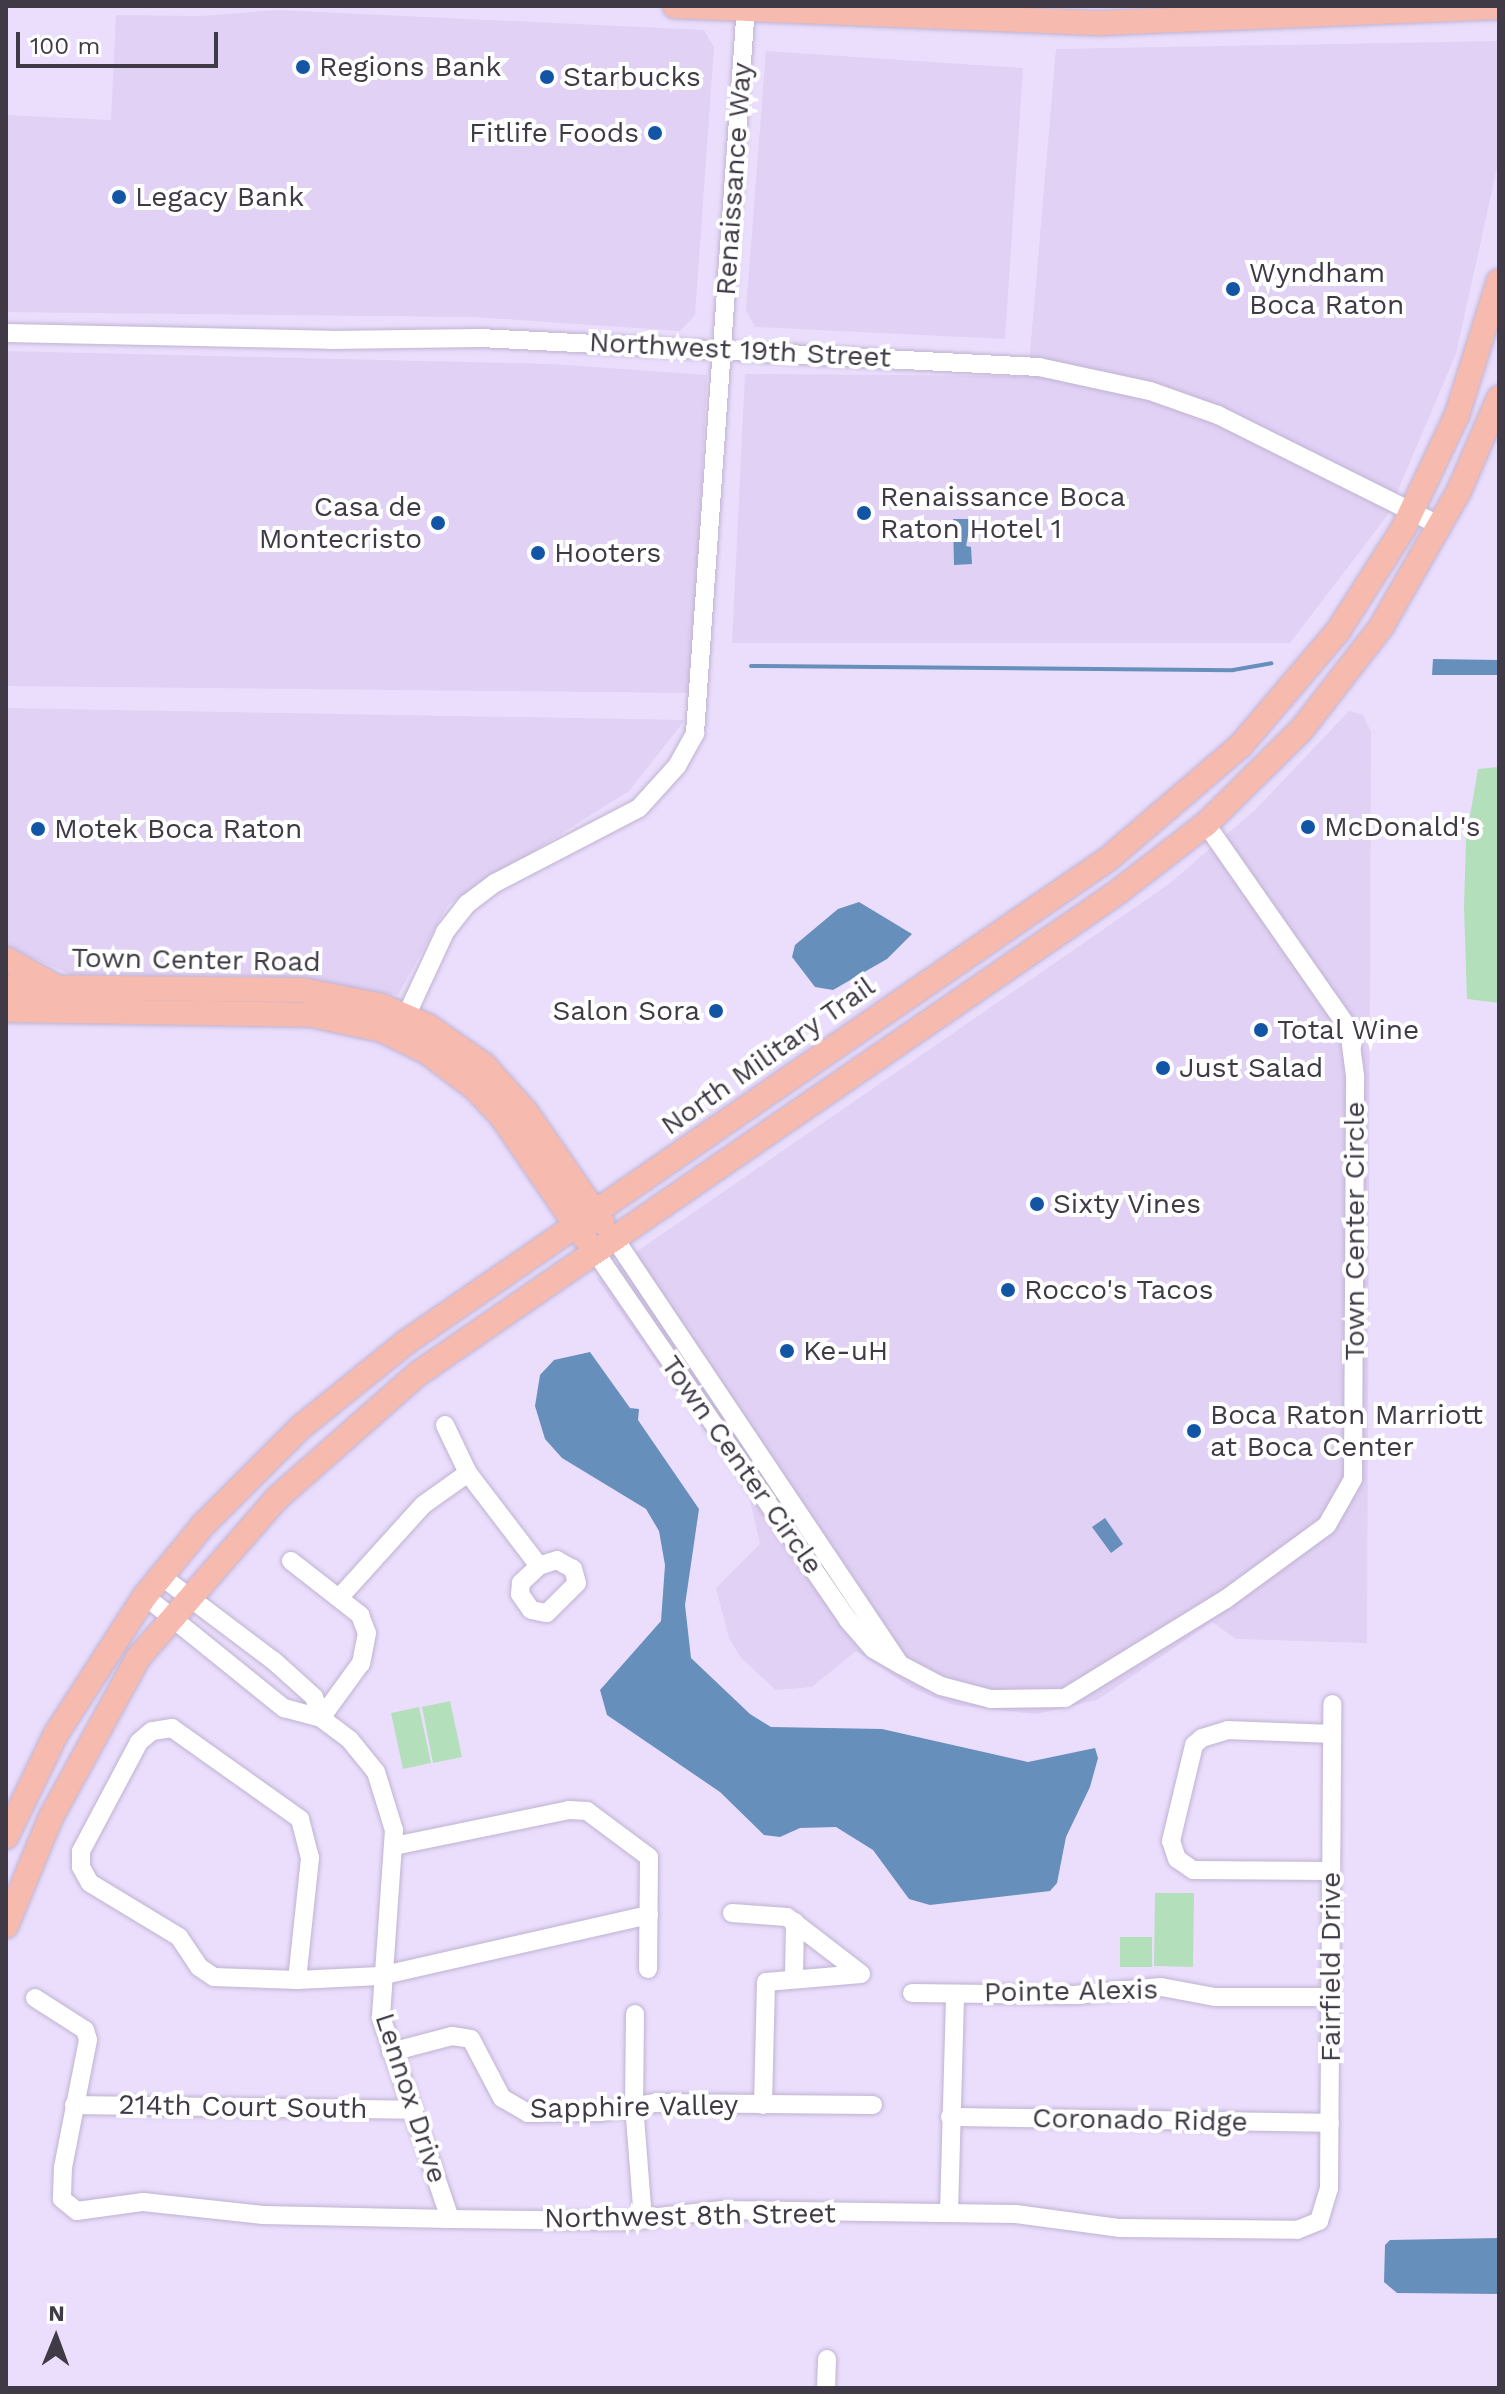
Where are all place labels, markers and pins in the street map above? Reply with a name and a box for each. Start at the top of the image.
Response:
place label: Regions Bank [319,50,501,84]
marker: Regions Bank [294,58,312,76]
place label: Starbucks [563,60,701,94]
marker: Starbucks [538,68,556,86]
place label: Fitlife Foods [469,116,639,150]
marker: Fitlife Foods [646,124,664,142]
place label: Legacy Bank [135,180,305,214]
marker: Legacy Bank [110,188,128,206]
place label: Wyndham Boca Raton [1249,256,1405,322]
marker: Wyndham Boca Raton [1224,280,1242,298]
place label: Renaissance Boca Raton Hotel 1 [880,480,1126,546]
place label: Casa de Montecristo [259,490,422,556]
marker: Renaissance Boca Raton Hotel 1 [855,504,873,522]
marker: Casa de Montecristo [429,514,447,532]
place label: Hooters [554,536,661,570]
marker: Hooters [529,544,547,562]
place label: McDonald's [1324,810,1481,844]
place label: Motek Boca Raton [54,812,303,846]
marker: McDonald's [1299,818,1317,836]
marker: Motek Boca Raton [29,820,47,838]
place label: Salon Sora [553,994,700,1028]
marker: Salon Sora [707,1002,725,1020]
place label: Total Wine [1277,1013,1421,1047]
marker: Total Wine [1252,1021,1270,1039]
place label: Just Salad [1179,1051,1323,1085]
marker: Just Salad [1154,1059,1172,1077]
place label: Sixty Vines [1053,1187,1203,1221]
marker: Sixty Vines [1028,1195,1046,1213]
place label: Rocco's Tacos [1024,1273,1214,1307]
marker: Rocco's Tacos [999,1281,1017,1299]
place label: Ke-uH [803,1334,888,1368]
marker: Ke-uH [778,1342,796,1360]
place label: Boca Raton Marriott at Boca Center [1210,1398,1484,1464]
marker: Boca Raton Marriott at Boca Center [1185,1422,1203,1440]

